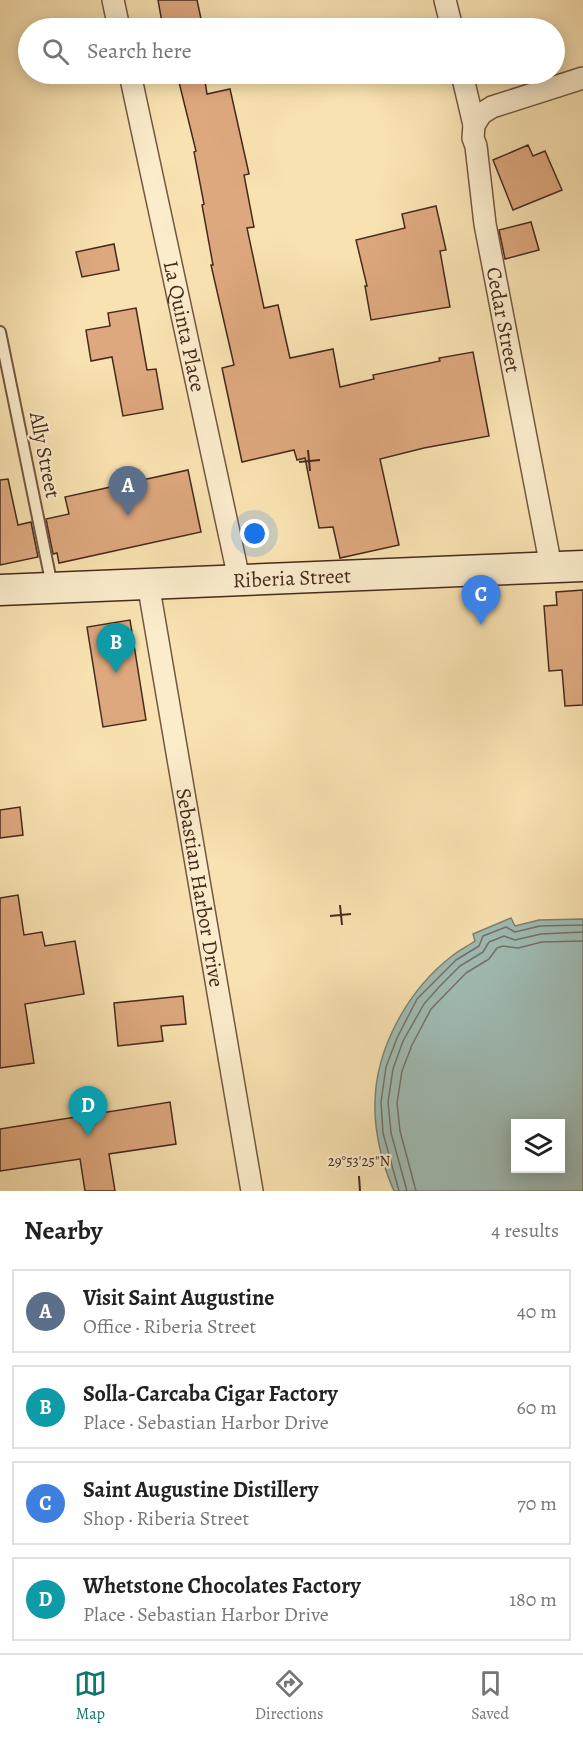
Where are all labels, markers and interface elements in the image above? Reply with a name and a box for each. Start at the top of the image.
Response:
search box [18,18,565,84]
icon: search [39,35,72,68]
text: Search here [87,36,192,66]
street label: La Quinta Place [157,258,212,394]
street label: Cedar Street [480,264,527,375]
street label: Ally Street [23,409,67,501]
pin: A [108,466,148,516]
your location [240,519,269,548]
street label: Riberia Street [232,562,351,594]
pin: C [462,576,500,625]
pin: B [96,624,136,673]
street label: Sebastian Harbor Drive [169,786,231,989]
pin: D [68,1086,107,1136]
map controls [511,1119,565,1173]
button: layers [511,1119,565,1173]
text: 29°53'25"N [328,1151,391,1171]
text: Nearby [24,1213,103,1248]
text: 4 results [491,1217,559,1244]
text: Visit Saint Augustine [83,1283,274,1313]
text: A [39,1298,52,1325]
text: 40 m [517,1298,557,1325]
text: Office · Riberia Street [83,1313,256,1340]
text: Solla-Carcaba Cigar Factory [83,1379,338,1409]
text: B [39,1394,52,1421]
text: 60 m [517,1394,557,1421]
text: Place · Sebastian Harbor Drive [83,1409,329,1436]
text: Saint Augustine Distillery [83,1475,318,1505]
text: C [39,1490,52,1517]
text: 70 m [517,1490,557,1517]
text: Shop · Riberia Street [83,1505,249,1532]
text: Whetstone Chocolates Factory [83,1571,361,1601]
text: D [39,1586,52,1613]
text: 180 m [509,1586,557,1613]
text: Place · Sebastian Harbor Drive [83,1601,329,1628]
tab: Map [74,1667,107,1725]
tab: Directions [255,1667,323,1725]
tab: Saved [471,1667,509,1725]

